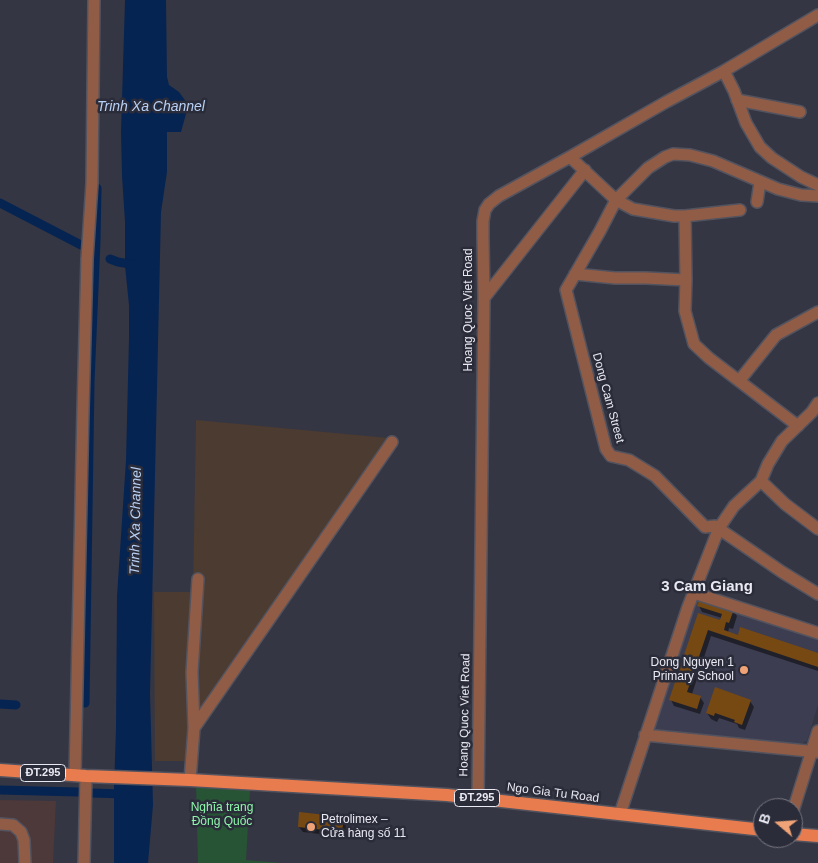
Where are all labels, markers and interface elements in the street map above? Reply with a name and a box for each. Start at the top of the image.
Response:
water label: Trinh Xa Channel [97,99,205,115]
street label: Hoang Quoc Viet Road [462,248,476,372]
street label: Dong Cam Street [589,351,627,445]
water label: Trinh Xa Channel [127,467,145,575]
district label: 3 Cam Giang [661,578,753,596]
street label: Hoang Quoc Viet Road [457,653,473,777]
place label: Dong Nguyen 1 Primary School [651,656,734,684]
marker: Dong Nguyen 1 Primary School [738,664,750,676]
road number: ĐT.295 [20,764,66,781]
street label: Ngo Gia Tu Road [506,780,600,806]
road number: ĐT.295 [454,790,500,806]
north arrow [753,798,803,848]
park label: Nghĩa trang Đồng Quốc [191,801,253,829]
text: B [756,811,774,826]
place label: Petrolimex – Cửa hàng số 11 [321,813,406,841]
marker: Petrolimex – Cửa hàng số 11 [305,821,317,833]

